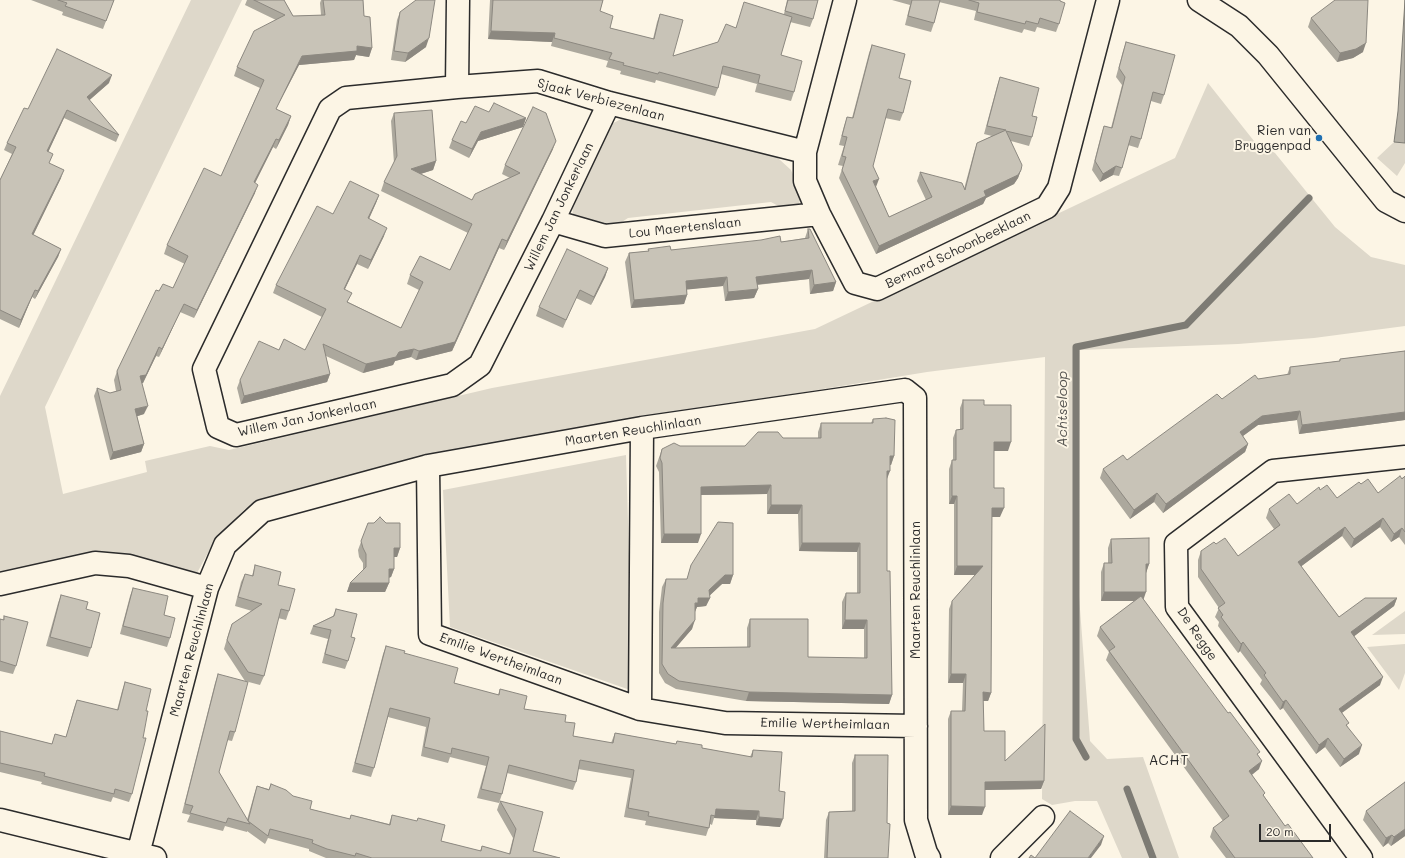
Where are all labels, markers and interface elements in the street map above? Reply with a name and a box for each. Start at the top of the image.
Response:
street label: Sjaak Verbiezenlaan [536,75,666,125]
place label: Rien van Bruggenpad [1235,123,1311,154]
marker: Rien van Bruggenpad [1314,133,1324,143]
street label: Willem Jan Jonkerlaan [521,140,597,274]
street label: Bernard Schoonbeeklaan [883,208,1033,292]
street label: Lou Maertenslaan [628,214,742,242]
water label: Achtseloop [1055,371,1071,447]
street label: Willem Jan Jonkerlaan [236,396,378,440]
street label: Maarten Reuchlinlaan [564,413,702,449]
street label: Maarten Reuchlinlaan [908,521,924,659]
street label: Maarten Reuchlinlaan [167,581,217,719]
street label: De Regge [1174,604,1220,664]
street label: Emilie Wertheimlaan [438,630,564,688]
street label: Emilie Wertheimlaan [760,715,890,733]
district label: ACHT [1149,753,1189,769]
scale bar [1261,816,1333,842]
text: 20 m [1266,823,1294,839]

